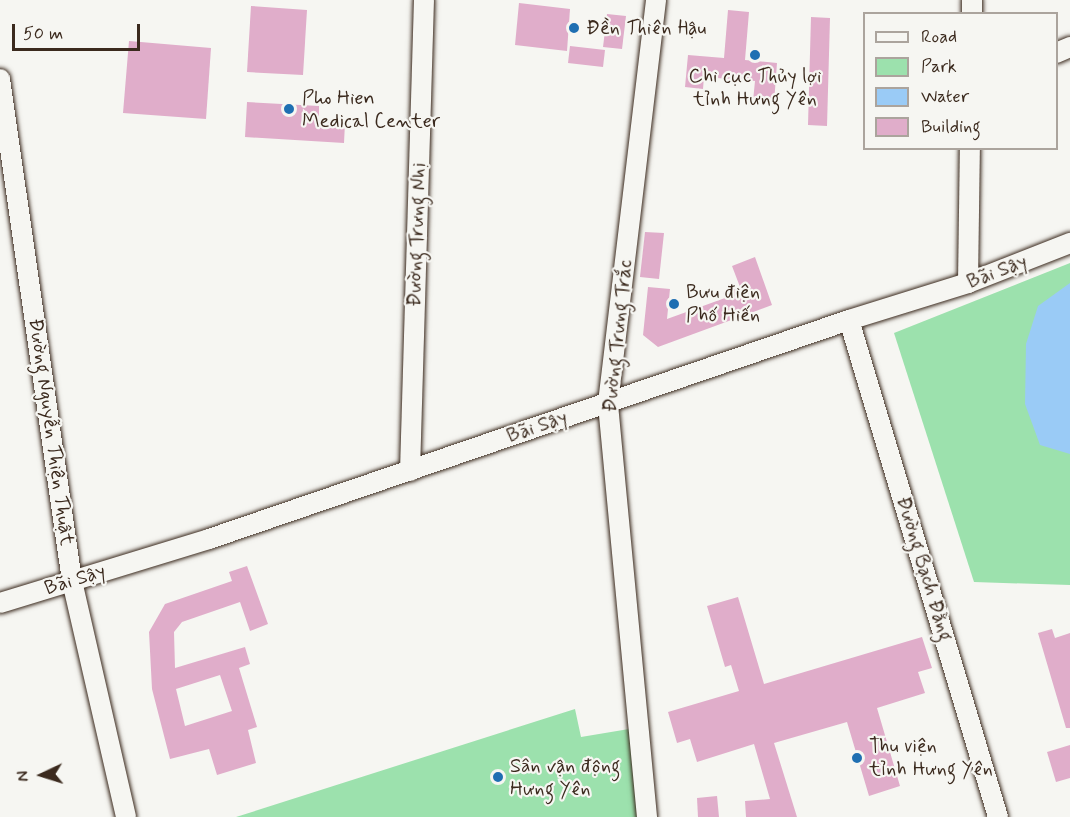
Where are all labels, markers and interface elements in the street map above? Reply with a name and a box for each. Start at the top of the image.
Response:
scale bar [15,12,142,50]
legend [863,12,1058,150]
place label: Đền Thiên Hậu [586,16,707,40]
marker: Đền Thiên Hậu [567,21,581,35]
text: 50 m [23,22,63,46]
text: Road [921,25,957,49]
marker: Chi cục Thủy lợi tỉnh Hưng Yên [748,48,762,62]
text: Park [921,55,957,79]
place label: Chi cục Thủy lợi tỉnh Hưng Yên [689,64,821,111]
text: Water [921,85,969,109]
place label: Pho Hien Medical Center [302,86,436,133]
marker: Pho Hien Medical Center [280,100,298,118]
text: Building [921,115,981,139]
street label: Đường Trưng Nhị [403,163,431,307]
street label: Bãi Sậy [964,250,1030,294]
street label: Đường Trưng Trắc [598,260,638,412]
place label: Bưu điện Phố Hiến [686,280,760,327]
marker: Bưu điện Phố Hiến [667,297,681,311]
street label: Đường Nguyễn Thiện Thuật [23,318,79,546]
street label: Bãi Sậy [504,405,570,449]
street label: Đường Bạch Đằng [891,494,957,644]
street label: Bãi Sậy [42,559,108,601]
place label: Thu viện tỉnh Hưng Yên [869,734,995,781]
north arrow [12,745,72,805]
marker: Thu viện tỉnh Hưng Yên [850,751,864,765]
place label: Sân vận động Hưng Yên [510,754,619,801]
text: N [13,770,34,782]
marker: Sân vận động Hưng Yên [491,770,505,784]

